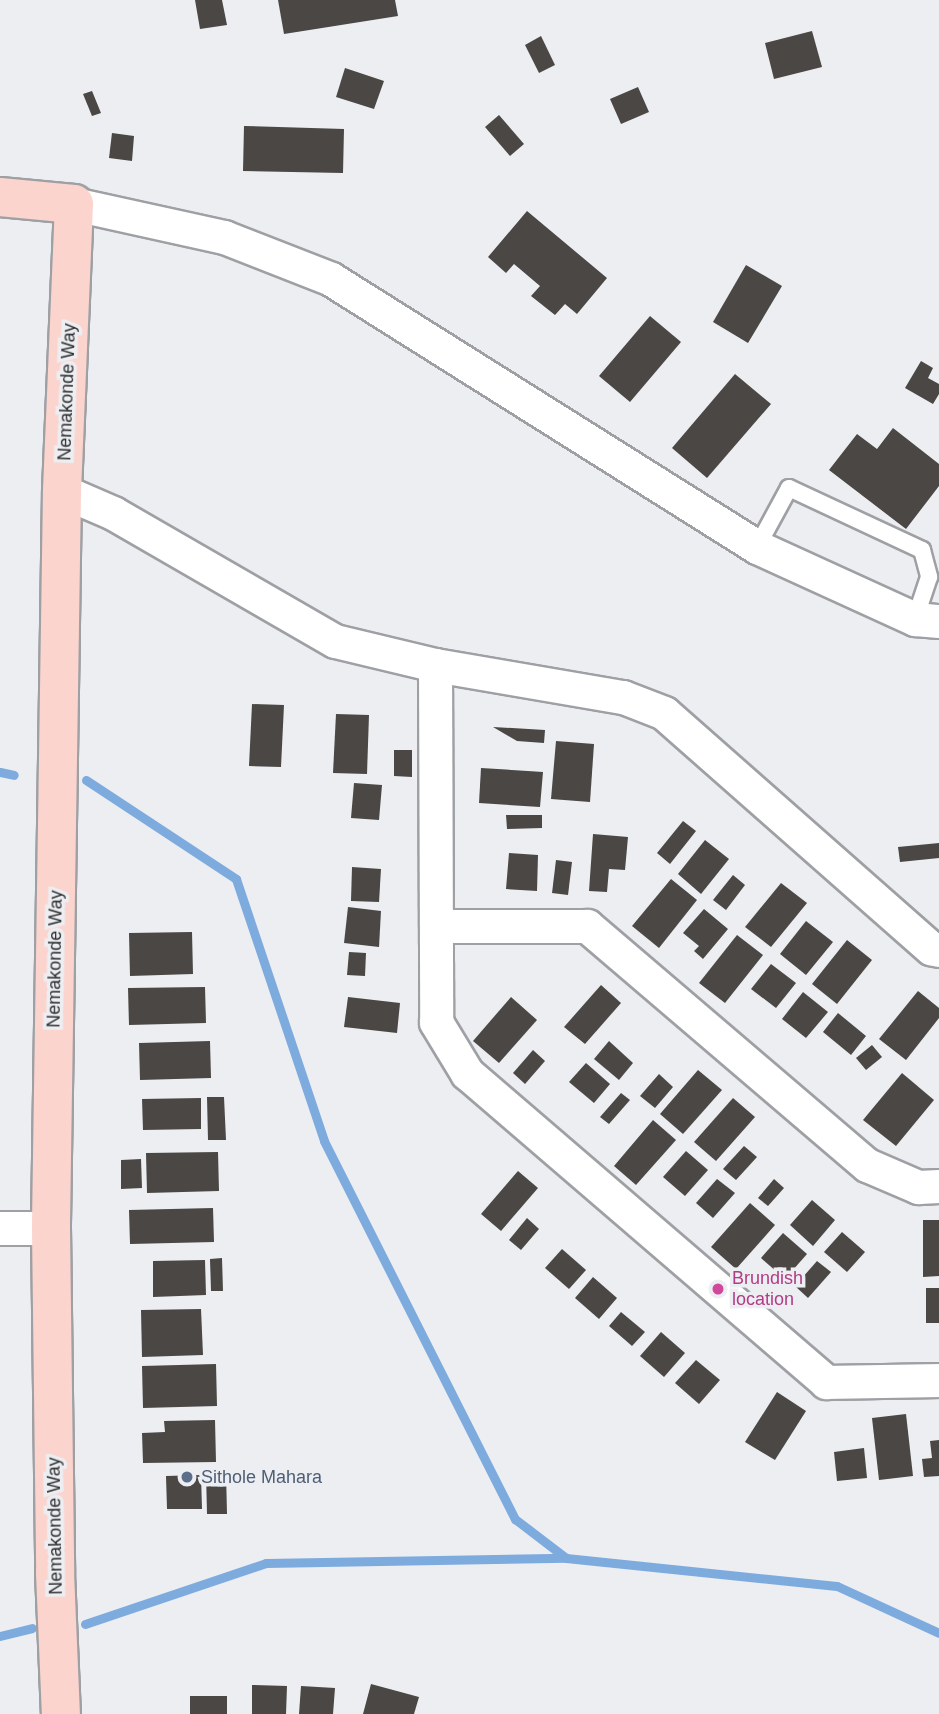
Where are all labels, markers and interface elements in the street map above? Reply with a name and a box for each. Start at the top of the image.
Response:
street label: Nemakonde Way [54,323,80,461]
street label: Nemakonde Way [43,890,67,1028]
place label: Brundish location [732,1268,803,1310]
marker: Brundish location [710,1281,726,1297]
street label: Nemakonde Way [43,1457,67,1595]
place label: Sithole Mahara [201,1466,322,1488]
marker: Sithole Mahara [179,1469,195,1485]

